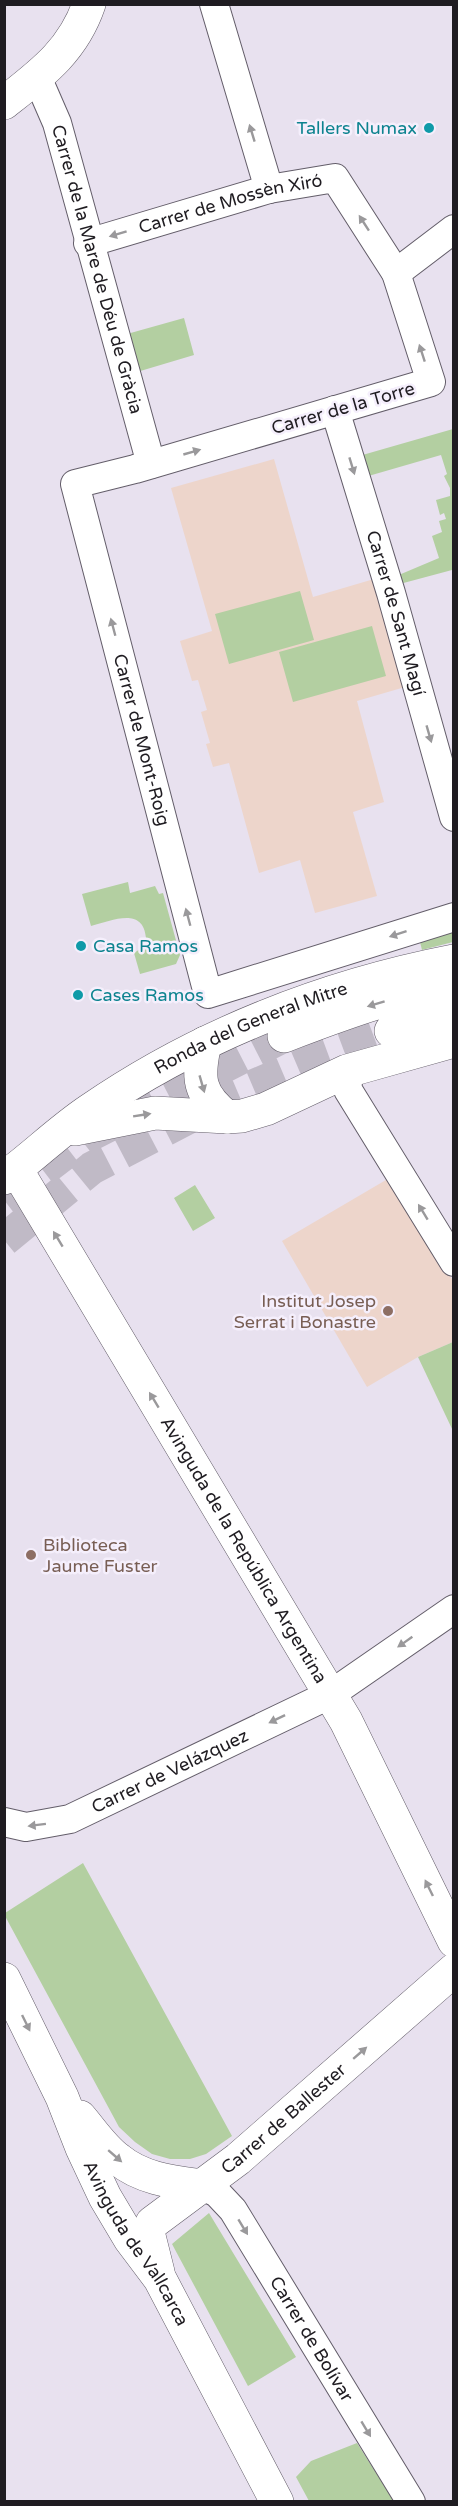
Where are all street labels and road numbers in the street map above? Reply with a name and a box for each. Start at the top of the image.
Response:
street label: Carrer de la Mare de Déu de Gràcia [47,122,148,416]
street label: Carrer de Mossèn Xiró [136,169,324,238]
street label: Carrer de la Torre [269,377,417,439]
street label: Carrer de Sant Magí [361,528,430,699]
street label: Carrer de Mont-Roig [109,652,175,828]
street label: Ronda del General Mitre [150,977,350,1079]
street label: Avinguda de la República Argentina [156,1413,332,1687]
street label: Carrer de Velázquez [88,1724,252,1818]
street label: Carrer de Ballester [217,2059,351,2179]
street label: Avinguda de Vallcarca [78,2157,194,2330]
street label: Carrer de Bolívar [265,2272,358,2406]

